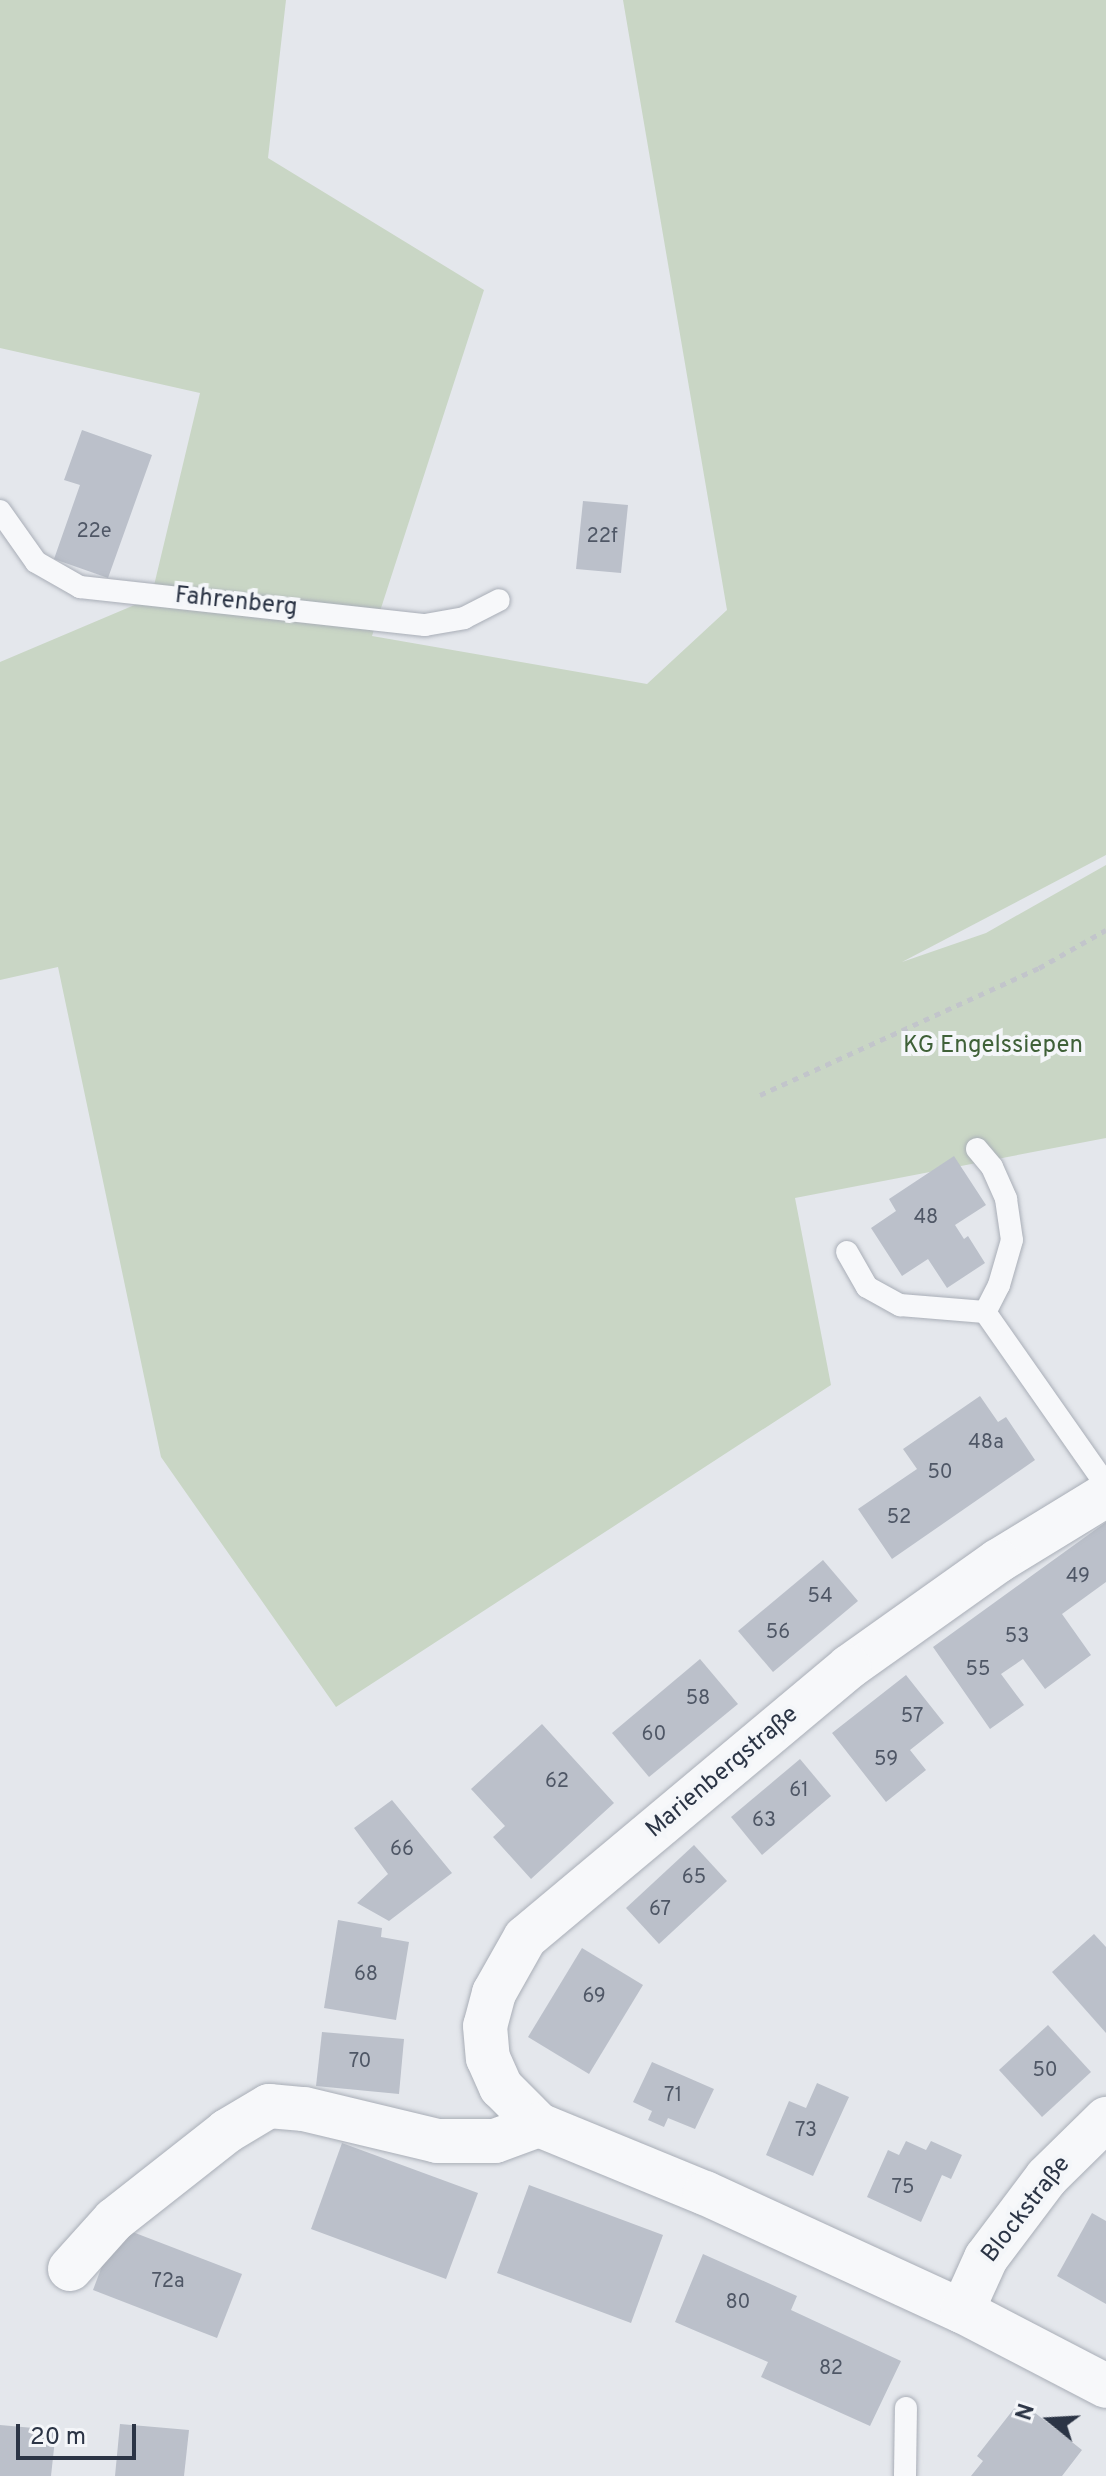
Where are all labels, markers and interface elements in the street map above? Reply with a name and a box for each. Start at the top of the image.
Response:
house number: 22e [76,520,112,544]
house number: 22f [586,525,618,549]
street label: Fahrenberg [173,582,299,624]
park label: KG Engelssiepen [903,1033,1083,1061]
house number: 48 [914,1206,938,1230]
house number: 48a [968,1431,1004,1455]
house number: 50 [927,1461,953,1485]
house number: 52 [887,1506,911,1530]
house number: 49 [1066,1565,1090,1589]
house number: 54 [807,1585,833,1609]
house number: 56 [766,1621,790,1645]
house number: 53 [1005,1625,1029,1649]
house number: 55 [966,1658,990,1682]
house number: 58 [686,1687,710,1711]
street label: Marienbergstraße [641,1701,805,1845]
house number: 57 [901,1705,923,1729]
house number: 60 [642,1723,666,1747]
house number: 59 [874,1748,898,1772]
house number: 62 [545,1770,569,1794]
house number: 61 [789,1779,809,1803]
house number: 63 [752,1809,776,1833]
house number: 66 [390,1838,414,1862]
house number: 65 [682,1866,706,1890]
house number: 67 [649,1898,671,1922]
house number: 68 [354,1963,378,1987]
house number: 69 [582,1985,606,2009]
house number: 70 [349,2050,371,2074]
house number: 50 [1032,2059,1058,2083]
house number: 71 [664,2084,682,2108]
house number: 73 [795,2119,817,2143]
street label: Blockstraße [977,2151,1077,2269]
house number: 75 [892,2176,914,2200]
house number: 72a [152,2270,184,2294]
house number: 80 [726,2291,750,2315]
house number: 82 [819,2357,843,2381]
north arrow [1010,2380,1090,2460]
text: N [1011,2401,1042,2424]
scale bar [20,2408,140,2458]
text: 20 m [30,2423,86,2453]

